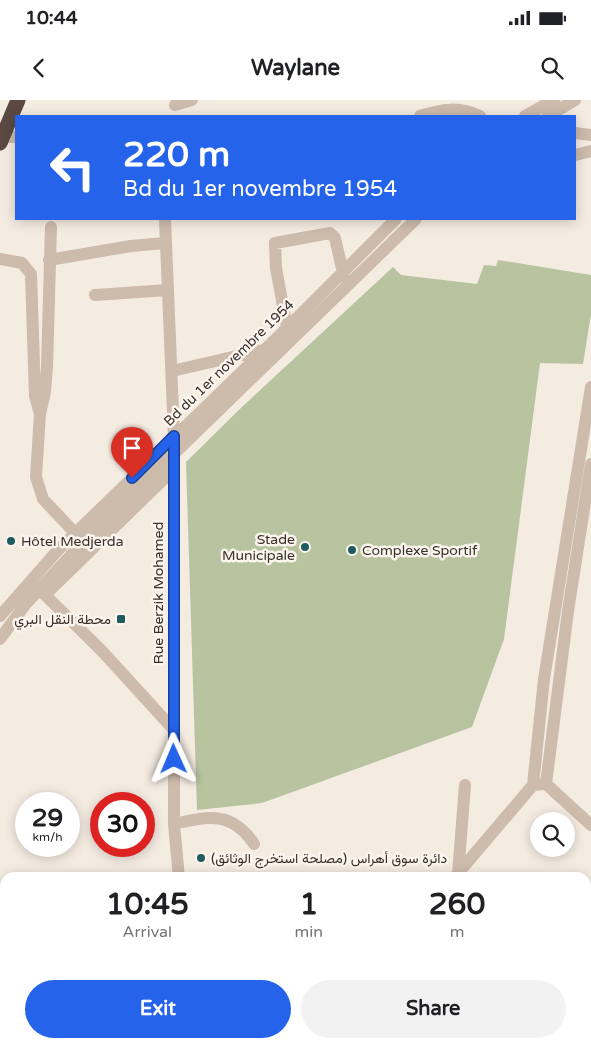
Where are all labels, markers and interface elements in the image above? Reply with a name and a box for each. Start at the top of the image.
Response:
text: 10:44 [25,7,78,29]
icon: back [25,54,53,82]
icon: search [538,54,566,82]
text: Waylane [251,55,340,81]
text: 220 m [123,134,230,176]
icon: left [40,135,105,200]
text: Bd du 1er novembre 1954 [123,176,397,202]
street label: Bd du 1er novembre 1954 [160,296,298,430]
pin [111,427,153,478]
icon: arrive [118,434,146,462]
street label: Rue Berzik Mohamed [150,522,167,664]
place label: Stade Municipale [222,531,295,564]
place label: Hôtel Medjerda [21,533,124,550]
marker: Hôtel Medjerda [5,535,17,547]
marker: Stade Municipale [299,541,311,553]
place label: Complexe Sportif [362,542,478,559]
marker: Complexe Sportif [346,544,358,556]
place label: محطة النقل البري [14,611,111,631]
marker: محطة النقل البري [115,613,127,625]
position arrow [147,732,199,784]
speed limit sign: 30 [90,792,155,857]
text: 29 [32,803,63,833]
map controls [530,812,575,857]
button: search [530,812,575,857]
text: km/h [32,830,63,844]
place label: دائرة سوق أهراس (مصلحة استخرج الوثائق) [211,850,448,869]
marker: دائرة سوق أهراس (مصلحة استخرج الوثائق) [195,852,207,864]
text: 10:45 [106,886,189,923]
text: 1 [299,886,318,923]
text: 260 [429,886,485,923]
text: Arrival [123,922,172,942]
text: min [295,922,323,942]
text: m [450,922,464,942]
button: Exit [25,980,291,1038]
button: Share [301,980,566,1038]

